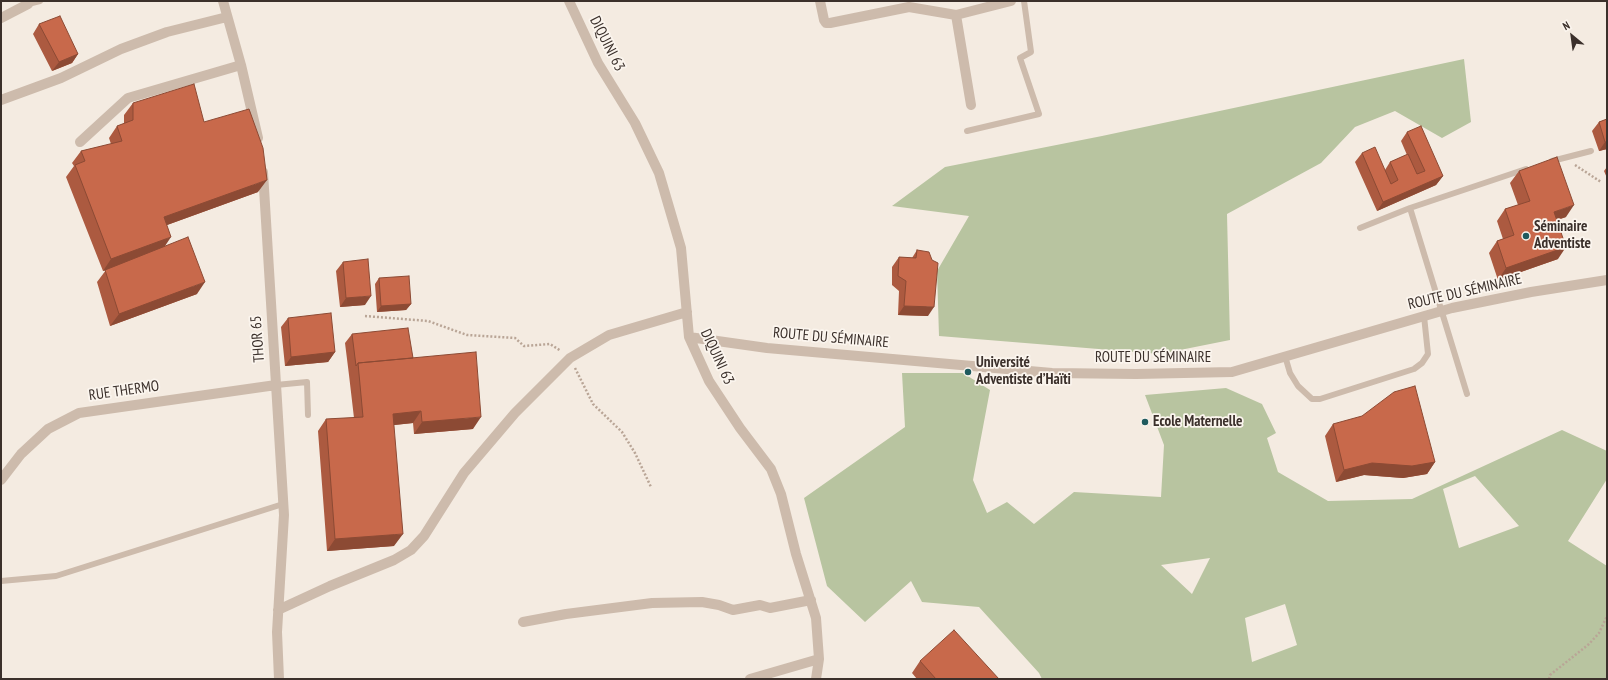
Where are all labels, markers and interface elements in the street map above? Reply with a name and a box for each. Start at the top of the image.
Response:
street label: DIQUINI 63 [586,14,628,74]
north arrow [1552,16,1592,56]
text: N [1560,18,1572,33]
place label: Séminaire Adventiste [1534,218,1591,253]
marker: Séminaire Adventiste [1521,231,1531,241]
street label: ROUTE DU SÉMINAIRE [1406,270,1524,314]
street label: THOR 65 [247,315,269,363]
street label: ROUTE DU SÉMINAIRE [772,324,890,352]
street label: DIQUINI 63 [696,326,738,388]
street label: ROUTE DU SÉMINAIRE [1095,349,1211,367]
place label: Université Adventiste d’Haïti [976,354,1071,389]
marker: Université Adventiste d’Haïti [963,367,973,377]
street label: RUE THERMO [88,377,160,405]
place label: Ecole Maternelle [1153,413,1243,431]
marker: Ecole Maternelle [1140,417,1150,427]

